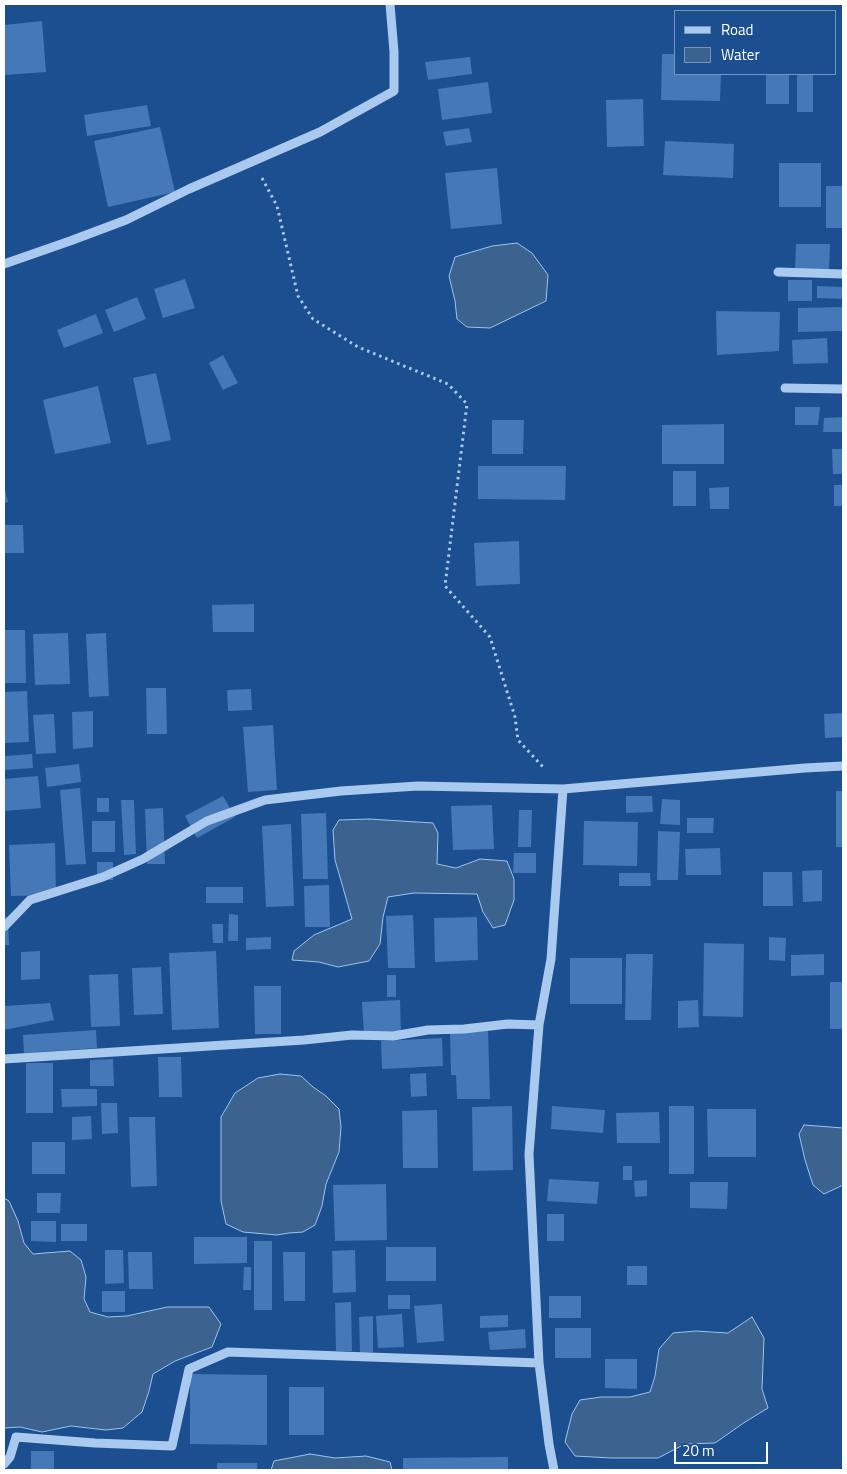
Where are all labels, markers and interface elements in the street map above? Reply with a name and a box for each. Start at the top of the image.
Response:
legend [674,10,837,75]
text: Road [721,18,753,41]
text: Water [721,43,760,66]
scale bar [677,1432,771,1464]
text: 20 m [682,1439,715,1462]

